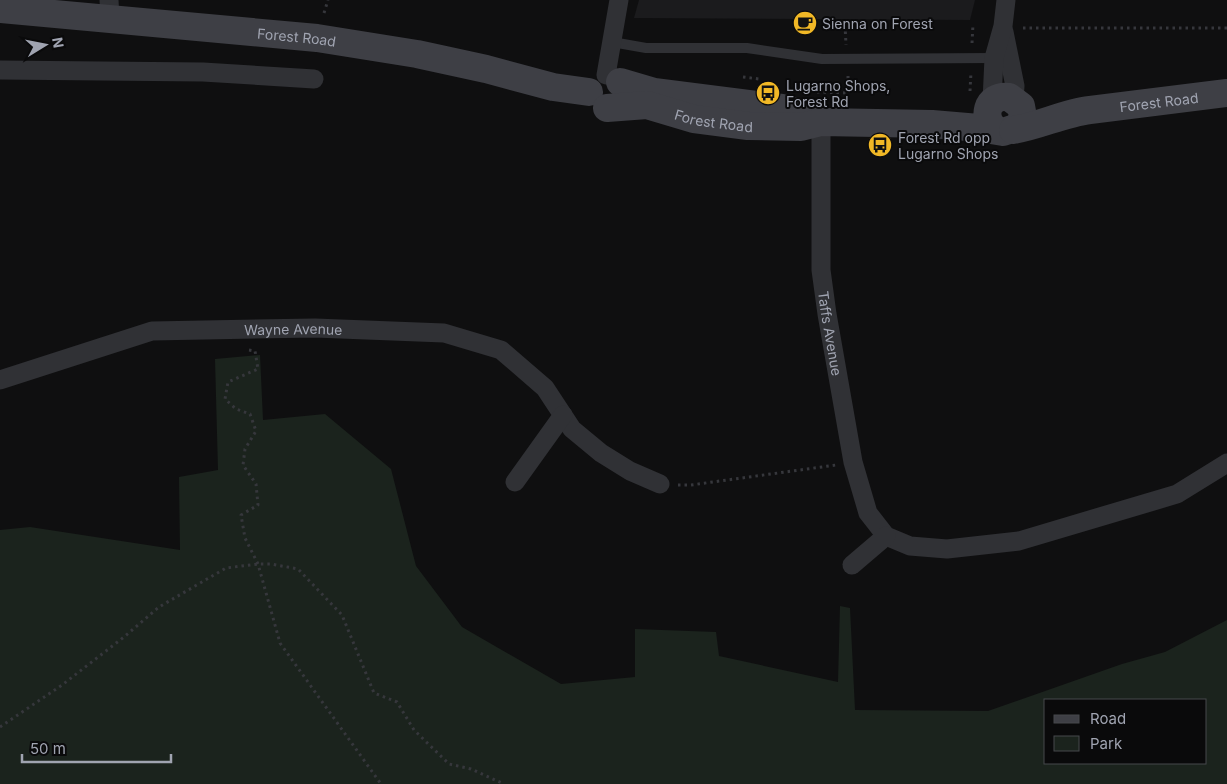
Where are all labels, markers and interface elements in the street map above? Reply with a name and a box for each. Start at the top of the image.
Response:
cafe icon: Sienna on Forest [792,10,818,36]
place label: Sienna on Forest [822,15,933,32]
north arrow [20,20,70,70]
street label: Forest Road [257,24,337,49]
text: N [49,36,68,49]
place label: Lugarno Shops, Forest Rd [786,77,890,110]
bus stop icon: Lugarno Shops, Forest Rd [755,80,781,106]
street label: Forest Road [1119,88,1199,115]
street label: Forest Road [673,105,753,135]
place label: Forest Rd opp Lugarno Shops [898,129,998,162]
bus stop icon: Forest Rd opp Lugarno Shops [867,132,893,158]
street label: Taffs Avenue [815,290,846,377]
street label: Wayne Avenue [244,319,343,338]
legend [1044,699,1207,764]
text: Road [1090,709,1126,728]
scale bar [22,732,171,764]
text: Park [1090,734,1123,753]
text: 50 m [30,739,66,758]

